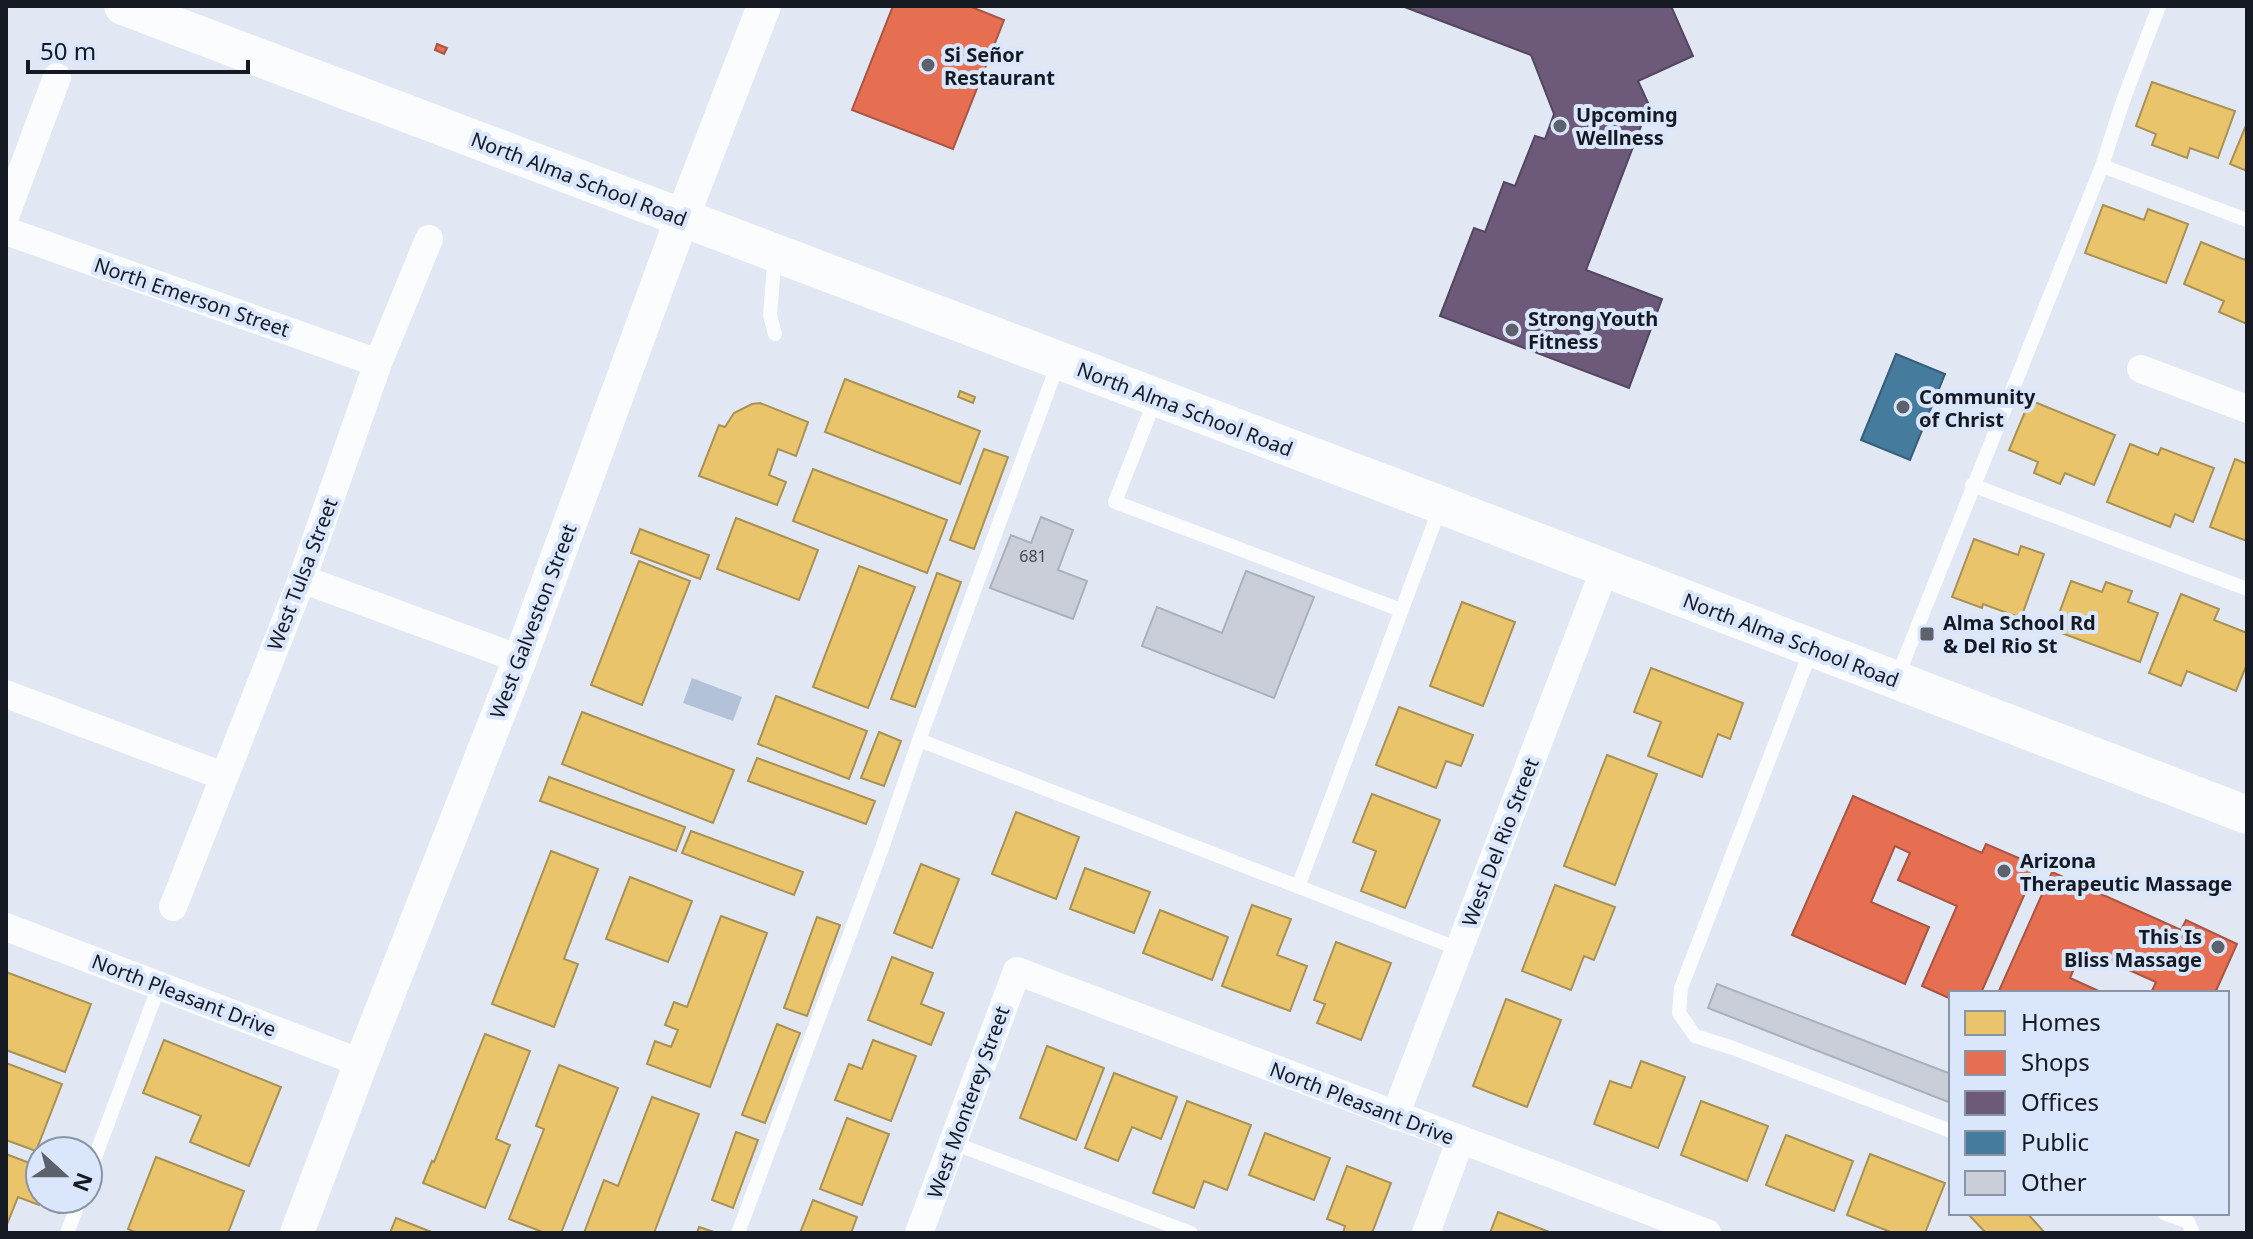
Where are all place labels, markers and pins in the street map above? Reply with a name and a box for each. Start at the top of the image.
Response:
place label: Si Señor Restaurant [944,41,1055,91]
marker: Si Señor Restaurant [919,56,937,74]
place label: Upcoming Wellness [1576,101,1678,151]
marker: Upcoming Wellness [1551,117,1569,135]
place label: Strong Youth Fitness [1528,305,1658,355]
marker: Strong Youth Fitness [1503,321,1521,339]
place label: Community of Christ [1919,383,2036,433]
marker: Community of Christ [1894,398,1912,416]
place label: Alma School Rd & Del Rio St [1943,609,2096,659]
marker: Alma School Rd & Del Rio St [1918,625,1936,643]
place label: Arizona Therapeutic Massage [2020,847,2232,897]
marker: Arizona Therapeutic Massage [1995,862,2013,880]
place label: This Is Bliss Massage [2064,923,2202,973]
marker: This Is Bliss Massage [2209,938,2227,956]

